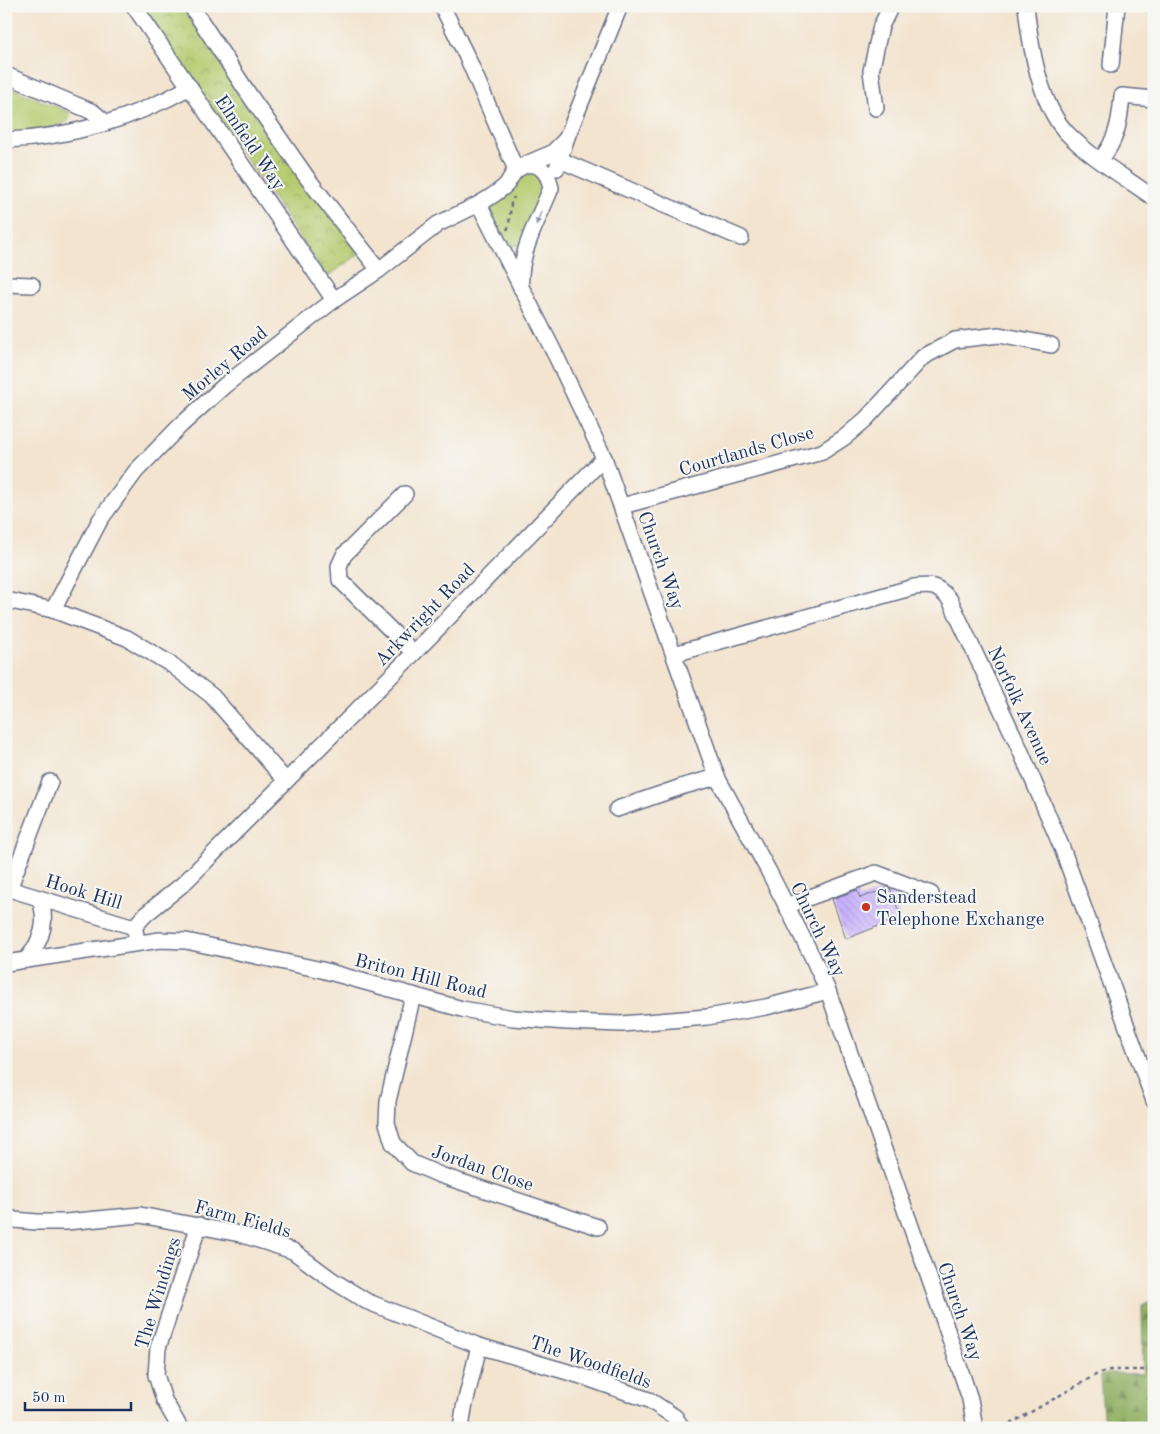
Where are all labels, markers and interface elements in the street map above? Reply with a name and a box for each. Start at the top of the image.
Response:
street label: Elmfield Way [210,92,288,194]
one-way arrow [535,211,543,226]
street label: Morley Road [179,324,272,406]
street label: Courtlands Close [677,424,816,481]
street label: Church Way [633,509,686,612]
street label: Arkwright Road [372,561,479,671]
street label: Norfolk Avenue [983,644,1054,768]
street label: Hook Hill [43,873,124,914]
street label: Church Way [786,880,848,980]
place label: Sanderstead Telephone Exchange [876,889,1045,930]
marker: Sanderstead Telephone Exchange [860,901,872,913]
street label: Briton Hill Road [352,952,489,1003]
street label: Jordan Close [429,1143,536,1196]
street label: Farm Fields [192,1198,293,1242]
street label: The Windings [133,1235,186,1352]
street label: Church Way [933,1260,984,1364]
street label: The Woodfields [527,1334,653,1393]
scale bar [25,1379,131,1411]
text: 50 m [32,1391,66,1406]

